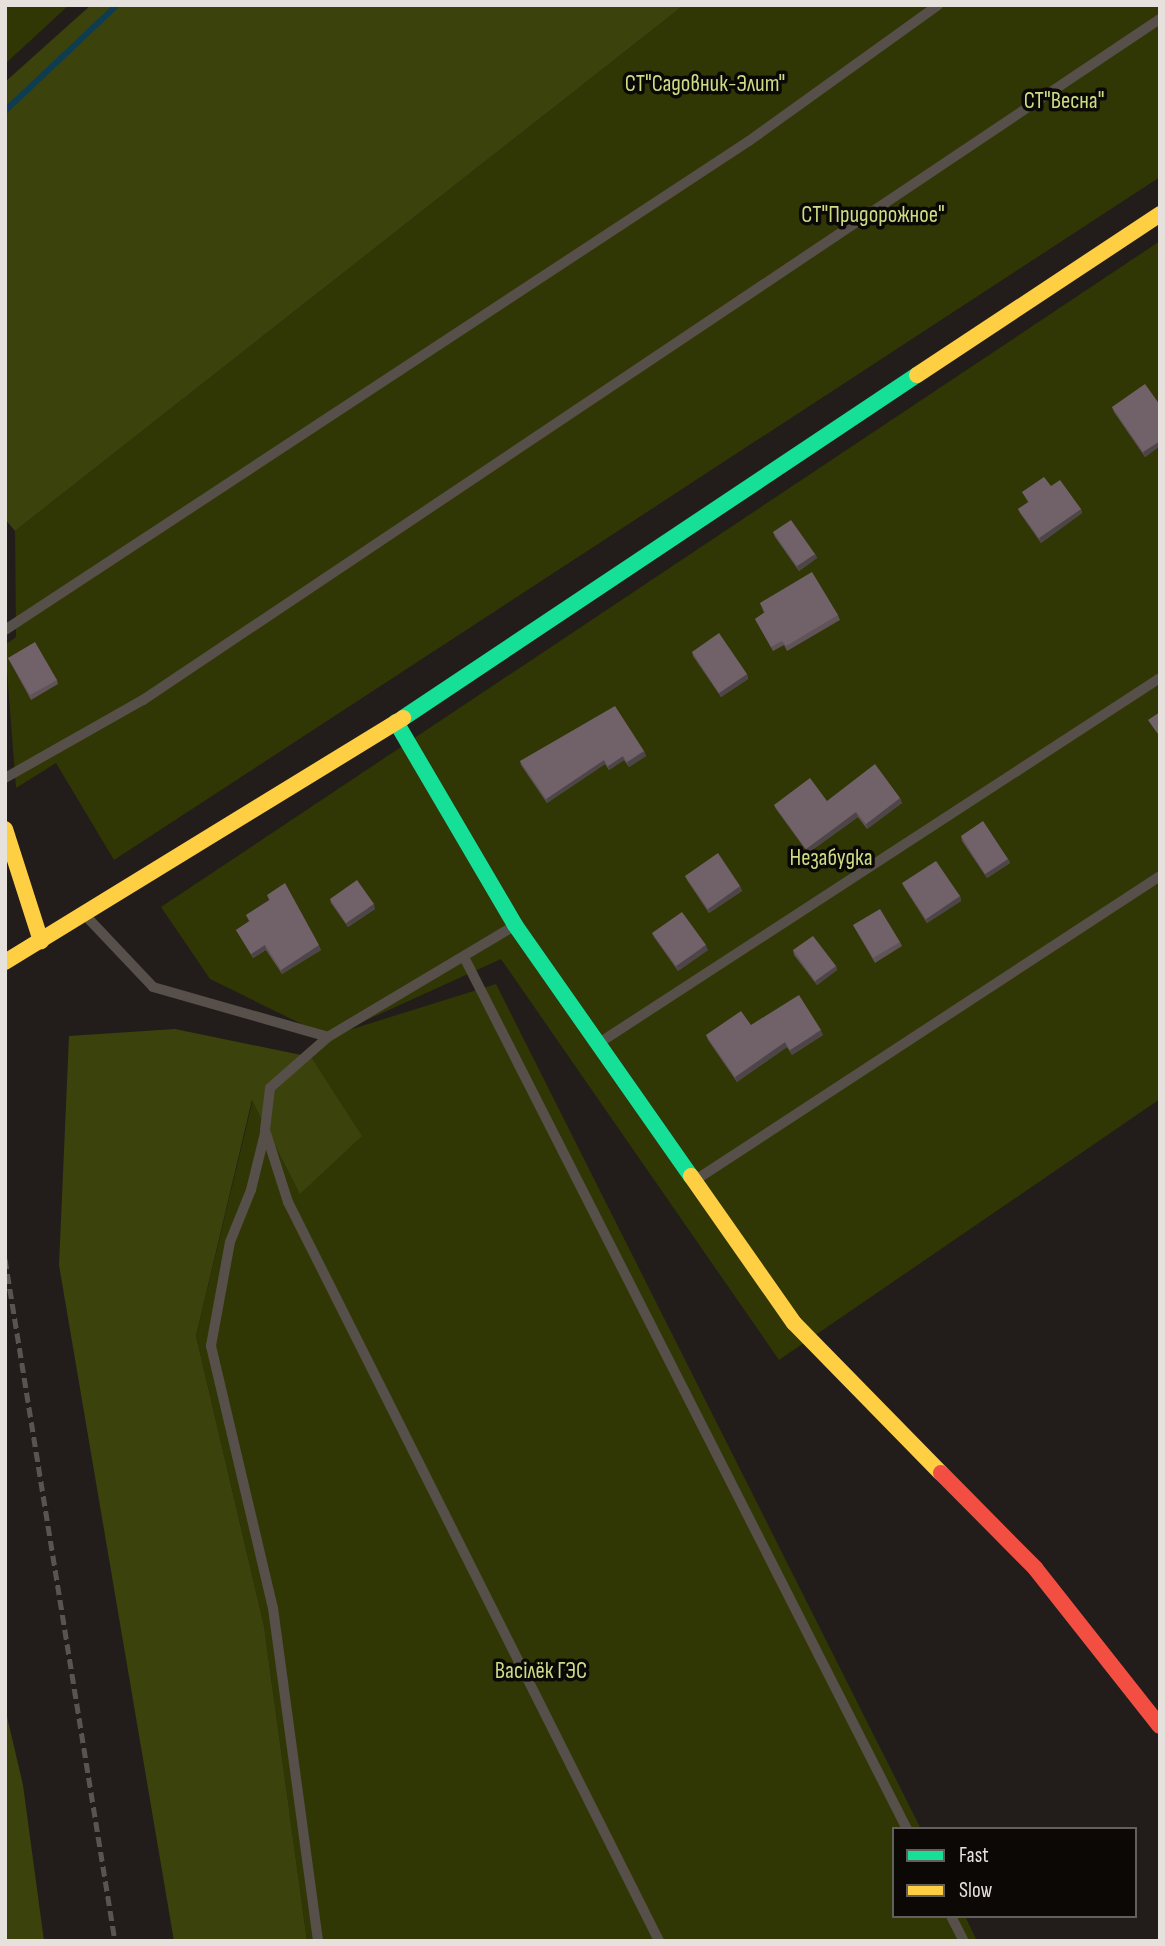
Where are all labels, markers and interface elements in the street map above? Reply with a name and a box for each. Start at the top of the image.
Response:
park label: СТ"Садовник-Элит" [625,70,785,98]
park label: СТ"Весна" [1024,87,1104,115]
park label: СТ"Придорожное" [801,201,945,229]
park label: Незабудка [789,844,873,872]
park label: Васілёк ГЭС [495,1657,587,1685]
legend [892,1827,1137,1918]
text: Fast [959,1843,989,1868]
text: Slow [959,1878,992,1903]

